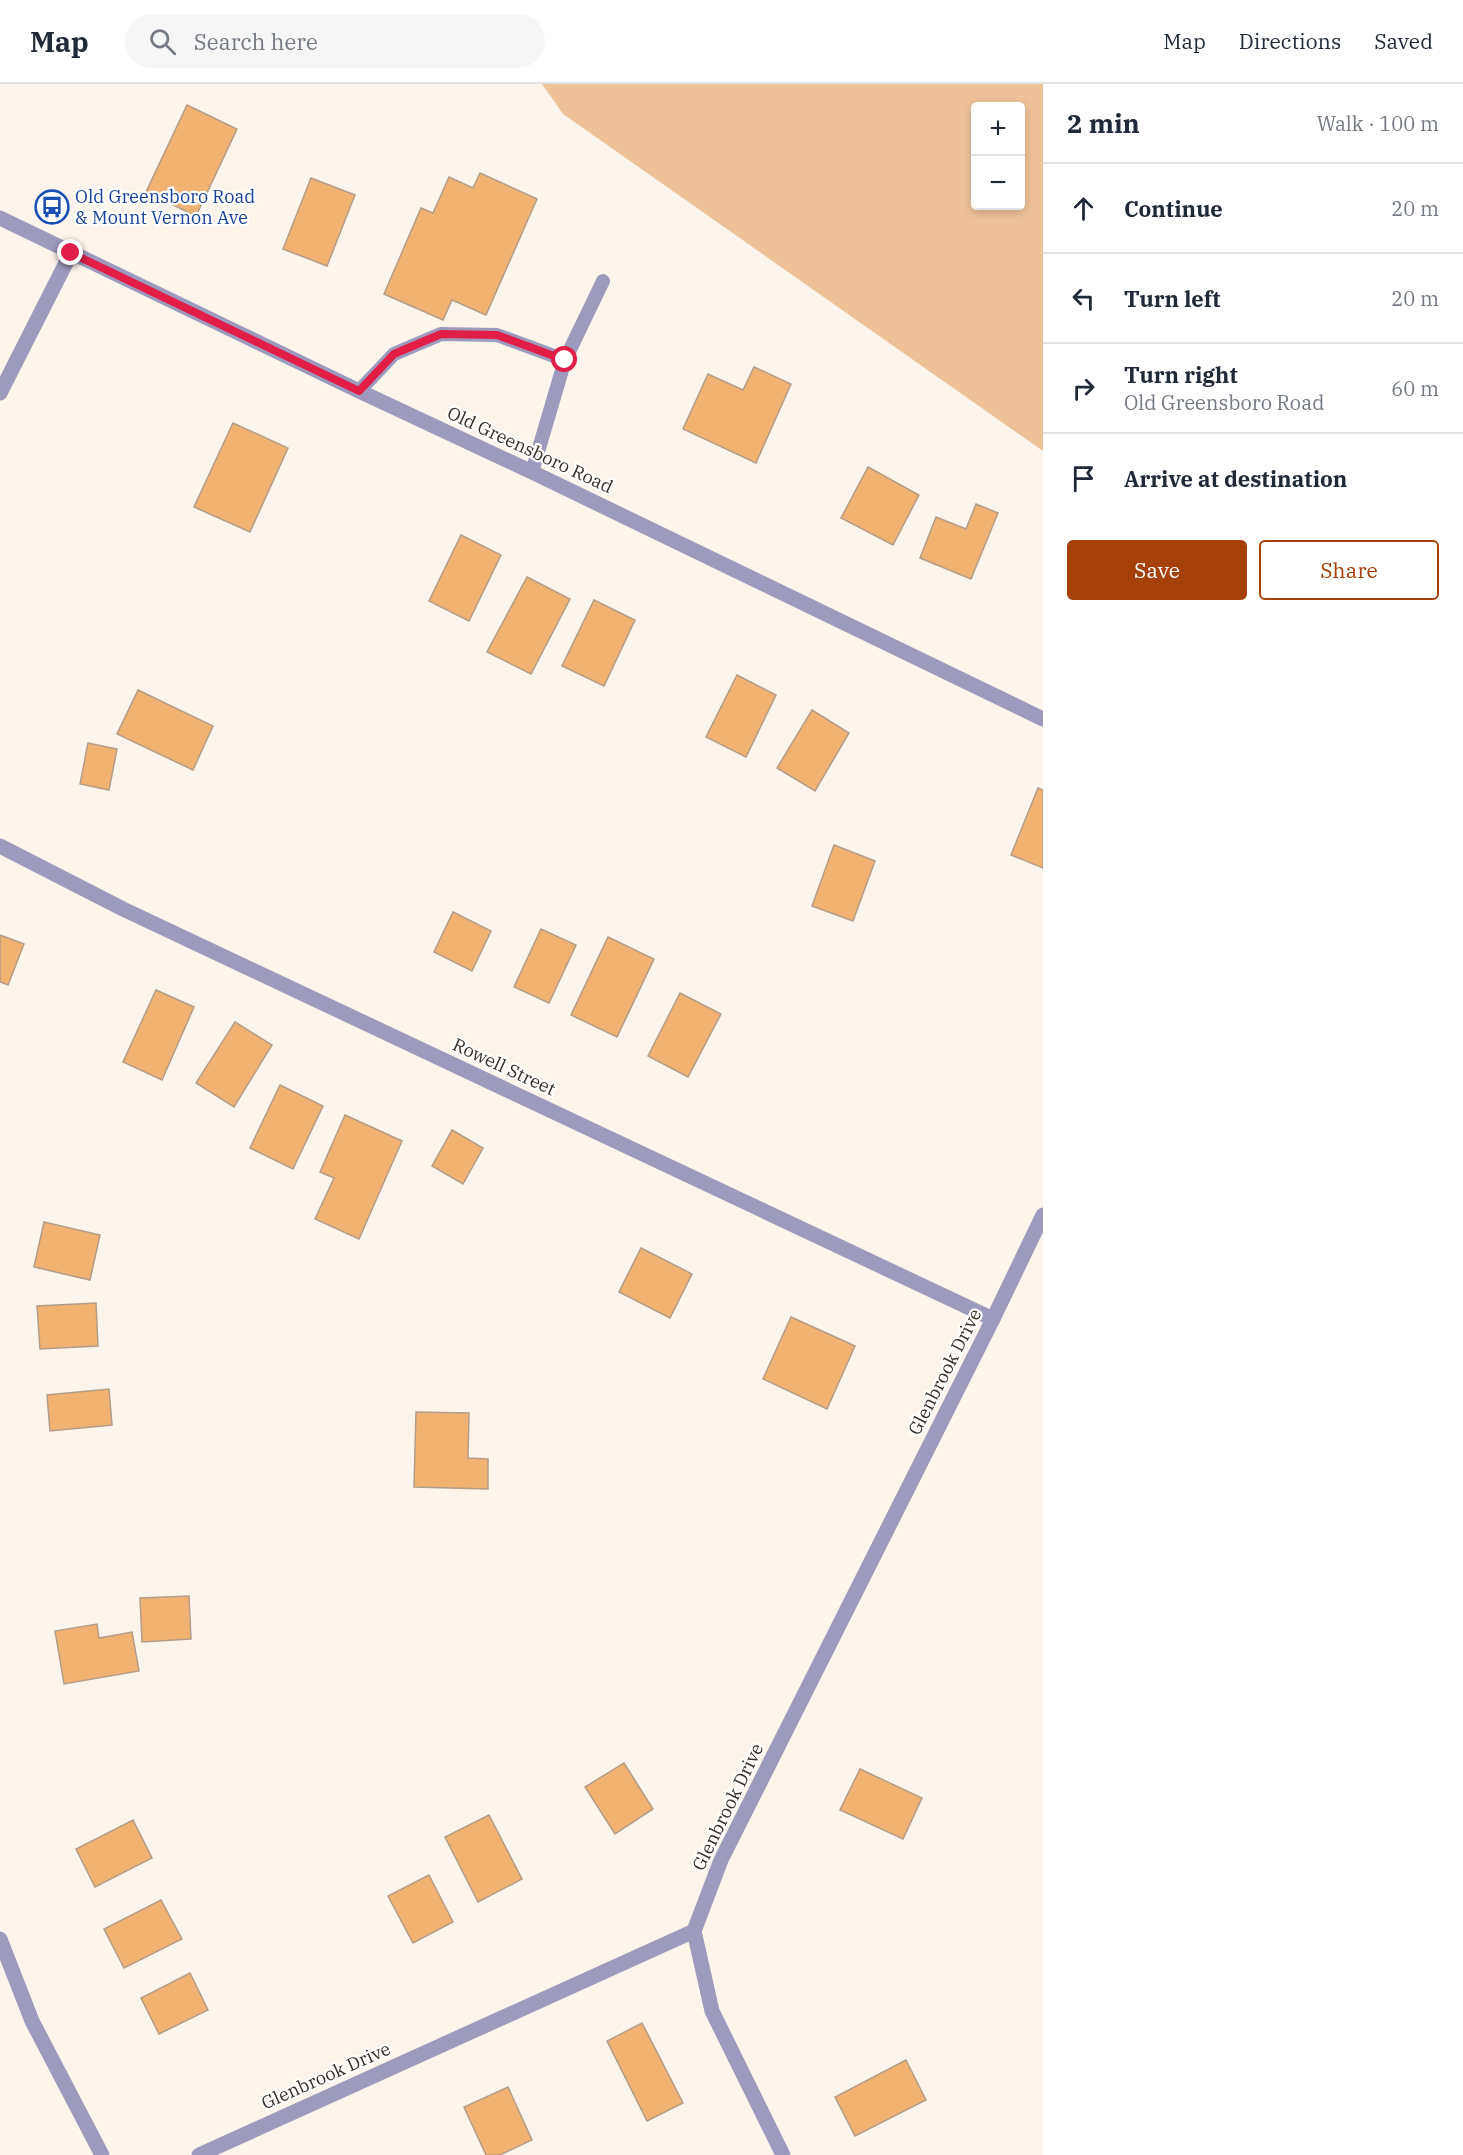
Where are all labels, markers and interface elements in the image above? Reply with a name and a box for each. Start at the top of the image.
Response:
search box [125,14,545,68]
text: Map [30,23,89,60]
icon: search [146,25,179,58]
text: Search here [194,27,318,56]
text: Map [1163,27,1206,55]
text: Directions [1239,27,1341,55]
text: Saved [1374,27,1433,55]
map controls [971,102,1025,210]
button: + [971,102,1025,156]
text: 2 min [1067,106,1140,140]
text: Walk · 100 m [1317,110,1439,137]
button: − [971,156,1025,210]
place label: Old Greensboro Road & Mount Vernon Ave [75,185,255,229]
bus stop icon: Old Greensboro Road & Mount Vernon Ave [34,189,70,225]
icon: ahead [1067,192,1100,225]
text: Continue [1124,194,1223,223]
text: 20 m [1391,195,1439,222]
route end [57,239,83,265]
icon: left [1067,282,1100,315]
text: Turn left [1124,284,1220,313]
text: 20 m [1391,285,1439,312]
route start [551,346,577,372]
text: Turn right [1124,360,1238,389]
icon: right [1067,372,1100,405]
text: 60 m [1391,375,1439,402]
text: Old Greensboro Road [1124,389,1324,416]
street label: Old Greensboro Road [444,401,617,498]
icon: arrive [1067,462,1100,495]
text: Arrive at destination [1124,464,1347,493]
button: Save [1067,540,1247,600]
button: Share [1259,540,1439,600]
street label: Rowell Street [449,1033,559,1100]
street label: Glenbrook Drive [903,1305,986,1439]
street label: Glenbrook Drive [687,1739,768,1874]
street label: Glenbrook Drive [258,2037,394,2114]

